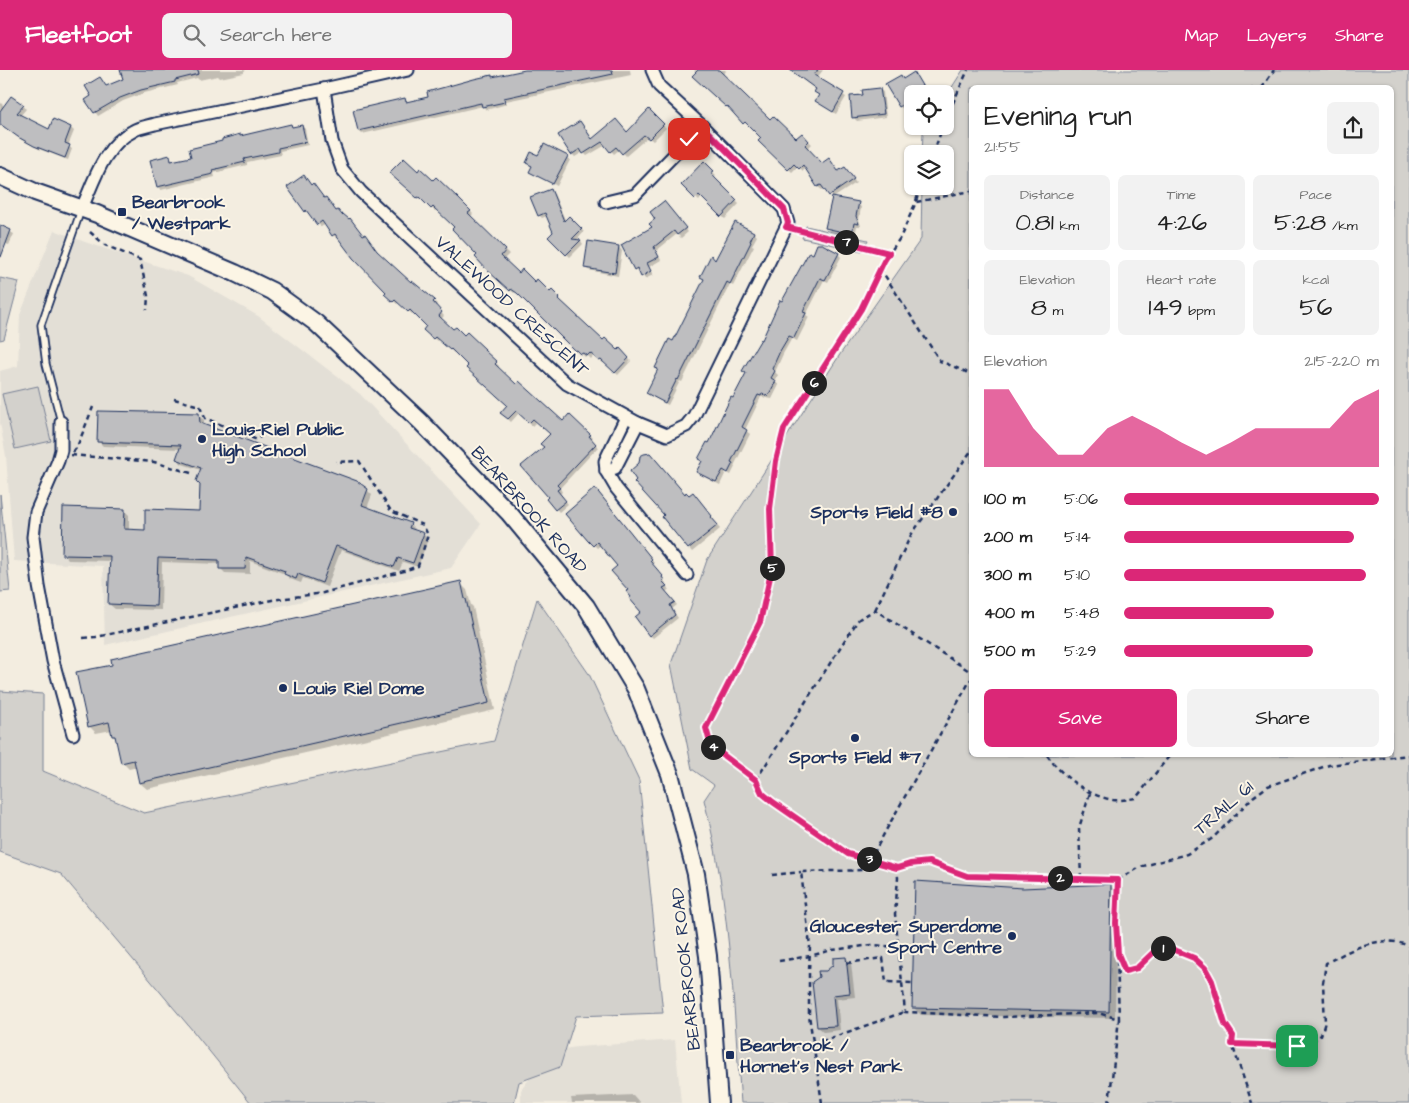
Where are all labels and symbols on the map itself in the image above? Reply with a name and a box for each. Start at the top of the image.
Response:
pin [668,118,710,160]
place label: Bearbrook / Westpark [132,190,231,236]
marker: Bearbrook / Westpark [116,206,128,218]
street label: VALEWOOD CRESCENT [429,230,595,383]
pin: 7 [834,230,858,254]
pin: 6 [802,370,826,396]
place label: Louis-Riel Public High School [212,417,345,464]
marker: Louis-Riel Public High School [196,433,208,445]
street label: BEARBROOK ROAD [465,441,593,579]
place label: Sports Field #8 [809,500,943,525]
marker: Sports Field #8 [947,506,959,518]
pin: 5 [760,556,784,580]
place label: Louis Riel Dome [293,676,425,701]
marker: Louis Riel Dome [277,682,289,694]
marker: Sports Field #7 [849,732,861,744]
pin: 4 [700,734,726,760]
place label: Sports Field #7 [788,745,922,770]
street label: TRAIL 61 [1189,775,1259,841]
pin: 3 [856,846,882,872]
pin: 2 [1048,866,1072,890]
street label: BEARBROOK ROAD [665,886,707,1052]
place label: Gloucester Superdome Sport Centre [810,914,1002,960]
marker: Gloucester Superdome Sport Centre [1006,930,1018,942]
pin: 1 [1150,936,1176,960]
pin [1276,1025,1318,1067]
place label: Bearbrook / Hornet's Nest Park [740,1033,903,1079]
marker: Bearbrook / Hornet's Nest Park [724,1049,736,1061]

